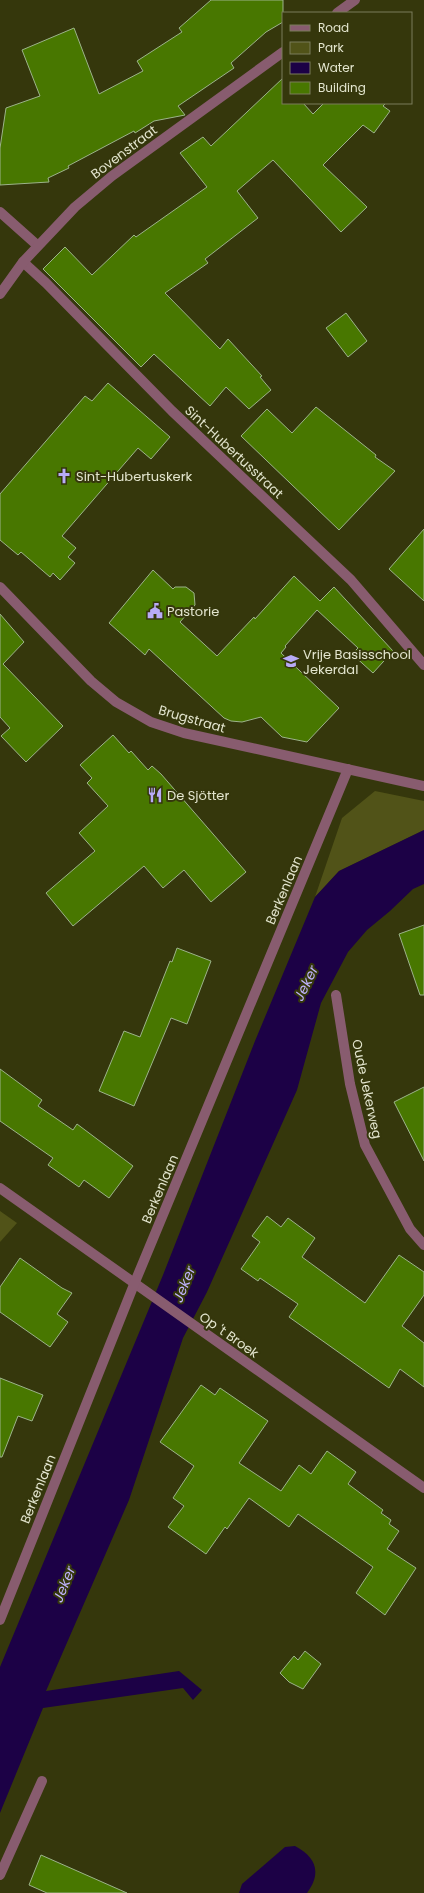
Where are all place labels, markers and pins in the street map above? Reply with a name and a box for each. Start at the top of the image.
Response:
church icon: Sint-Hubertuskerk [55,467,73,485]
place label: Sint-Hubertuskerk [76,467,192,486]
public building icon: Pastorie [146,602,164,620]
place label: Pastorie [167,602,219,621]
place label: Vrije Basisschool Jekerdal [303,645,411,679]
school or university icon: Vrije Basisschool Jekerdal [282,652,300,670]
restaurant icon: De Sjötter [146,786,164,804]
place label: De Sjötter [167,786,229,805]

